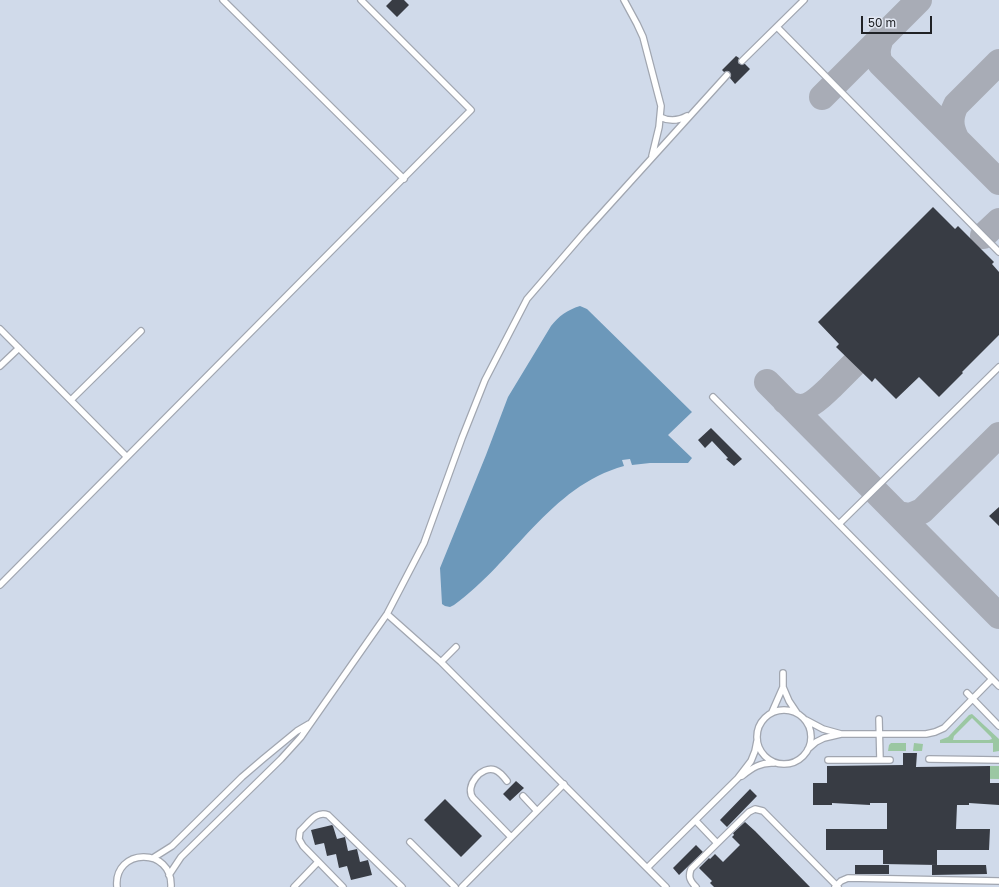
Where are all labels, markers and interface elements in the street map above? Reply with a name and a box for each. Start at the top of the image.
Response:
scale bar [863,8,934,34]
text: 50 m [868,15,896,30]

